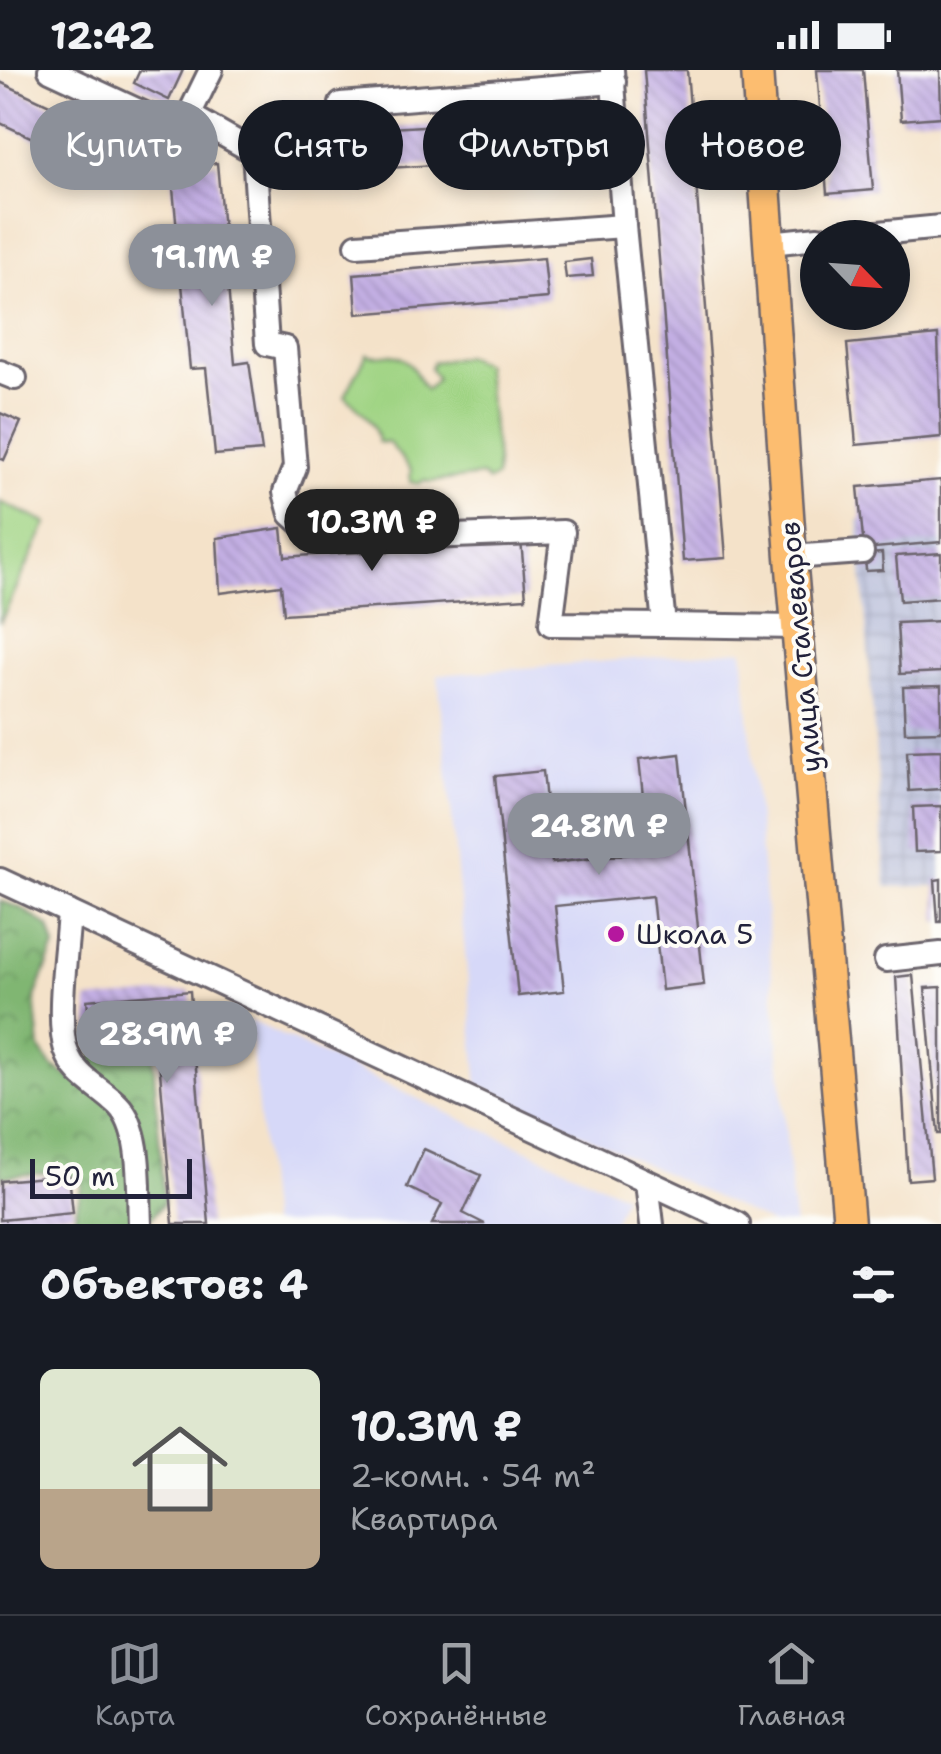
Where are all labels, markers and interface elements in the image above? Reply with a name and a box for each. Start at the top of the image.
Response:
text: 12:42 [50,10,155,61]
chip: Купить [30,100,218,190]
chip: Снять [238,100,403,190]
chip: Фильтры [423,100,645,190]
chip: Новое [665,100,841,190]
north arrow [800,220,910,330]
map controls [800,220,910,330]
pin: 19.1M ₽ [120,224,304,309]
text: 19.1M ₽ [150,235,274,278]
pin: 10.3M ₽ [280,489,464,574]
text: 10.3M ₽ [306,500,438,543]
street label: улица Сталеваров [770,520,830,774]
pin: 24.8M ₽ [507,793,691,878]
text: 24.8M ₽ [529,804,669,847]
place label: Школа 5 [636,915,753,953]
marker: Школа 5 [605,923,627,945]
pin: 28.9M ₽ [75,1001,259,1086]
text: 28.9M ₽ [98,1012,236,1055]
scale bar [30,1154,192,1198]
text: 50 m [45,1157,115,1195]
text: Объектов: 4 [40,1256,308,1312]
icon: filters [846,1257,901,1312]
text: 10.3M ₽ [350,1398,523,1454]
icon: home [120,1409,240,1529]
text: 2-комн. · 54 m² [350,1454,596,1497]
text: Квартира [350,1497,498,1540]
tab: Карта [95,1636,175,1734]
tab: Сохранённые [365,1636,548,1734]
tab: Главная [738,1636,846,1734]

